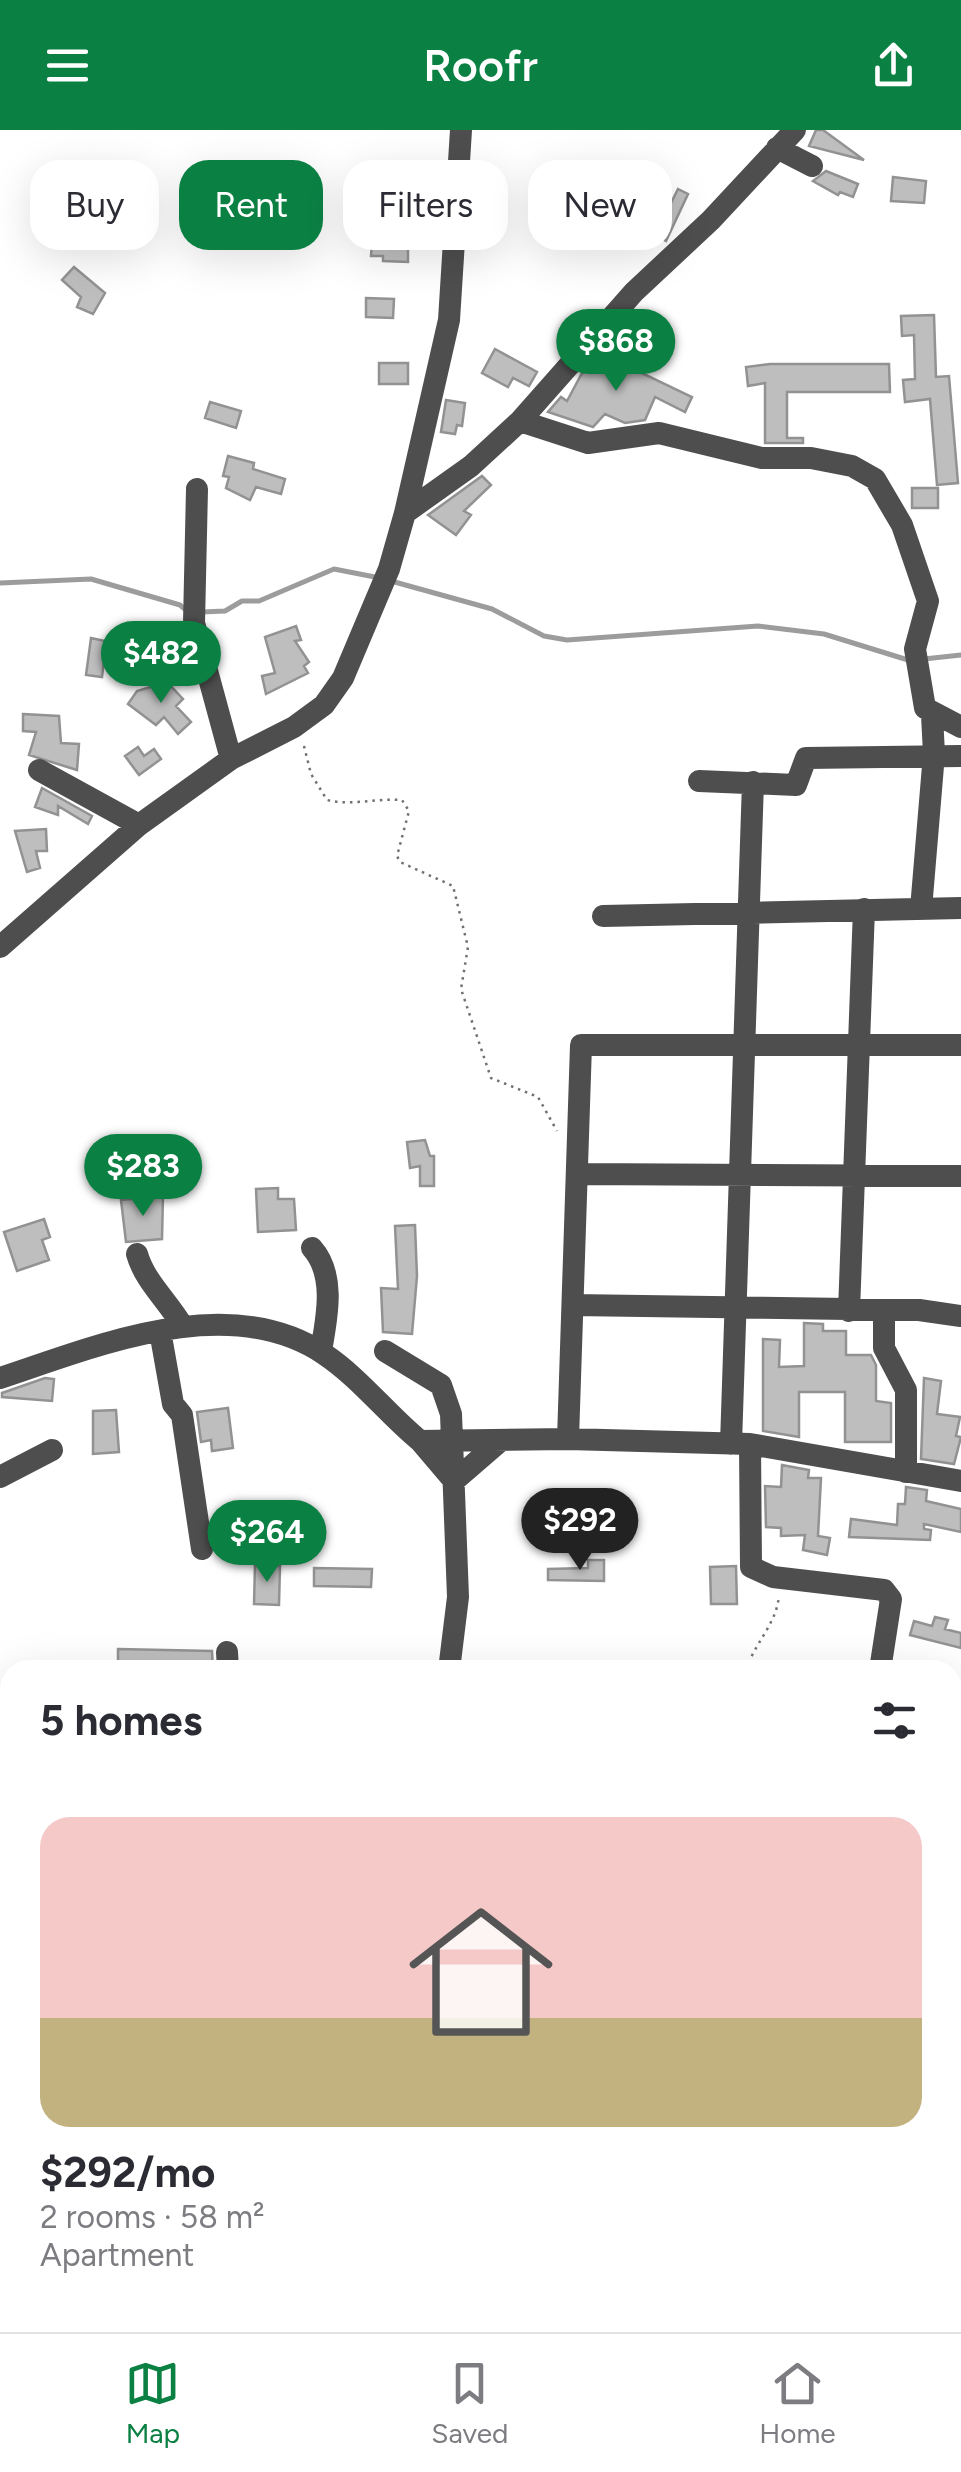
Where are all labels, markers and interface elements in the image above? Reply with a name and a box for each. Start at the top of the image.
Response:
icon: menu [40,38,95,93]
text: Roofr [423,38,538,92]
icon: share [866,38,921,93]
chip: Buy [30,160,159,250]
chip: Rent [179,160,323,250]
chip: Filters [343,160,508,250]
chip: New [528,160,672,250]
pin: $868 [557,309,675,394]
text: $868 [578,322,654,360]
pin: $482 [102,621,220,706]
text: $482 [123,634,199,672]
pin: $283 [84,1134,202,1219]
text: $283 [106,1147,180,1185]
pin: $292 [521,1488,639,1573]
pin: $264 [208,1500,326,1585]
text: $292 [543,1501,617,1539]
text: $264 [229,1513,305,1551]
icon: filters [867,1693,922,1748]
text: 5 homes [40,1695,202,1746]
icon: home [391,1882,571,2062]
text: $292/mo [40,2147,215,2198]
text: 2 rooms · 58 m² [40,2198,265,2236]
text: Apartment [40,2236,194,2274]
tab: Map [125,2356,180,2450]
tab: Saved [431,2356,508,2450]
tab: Home [759,2356,836,2450]

